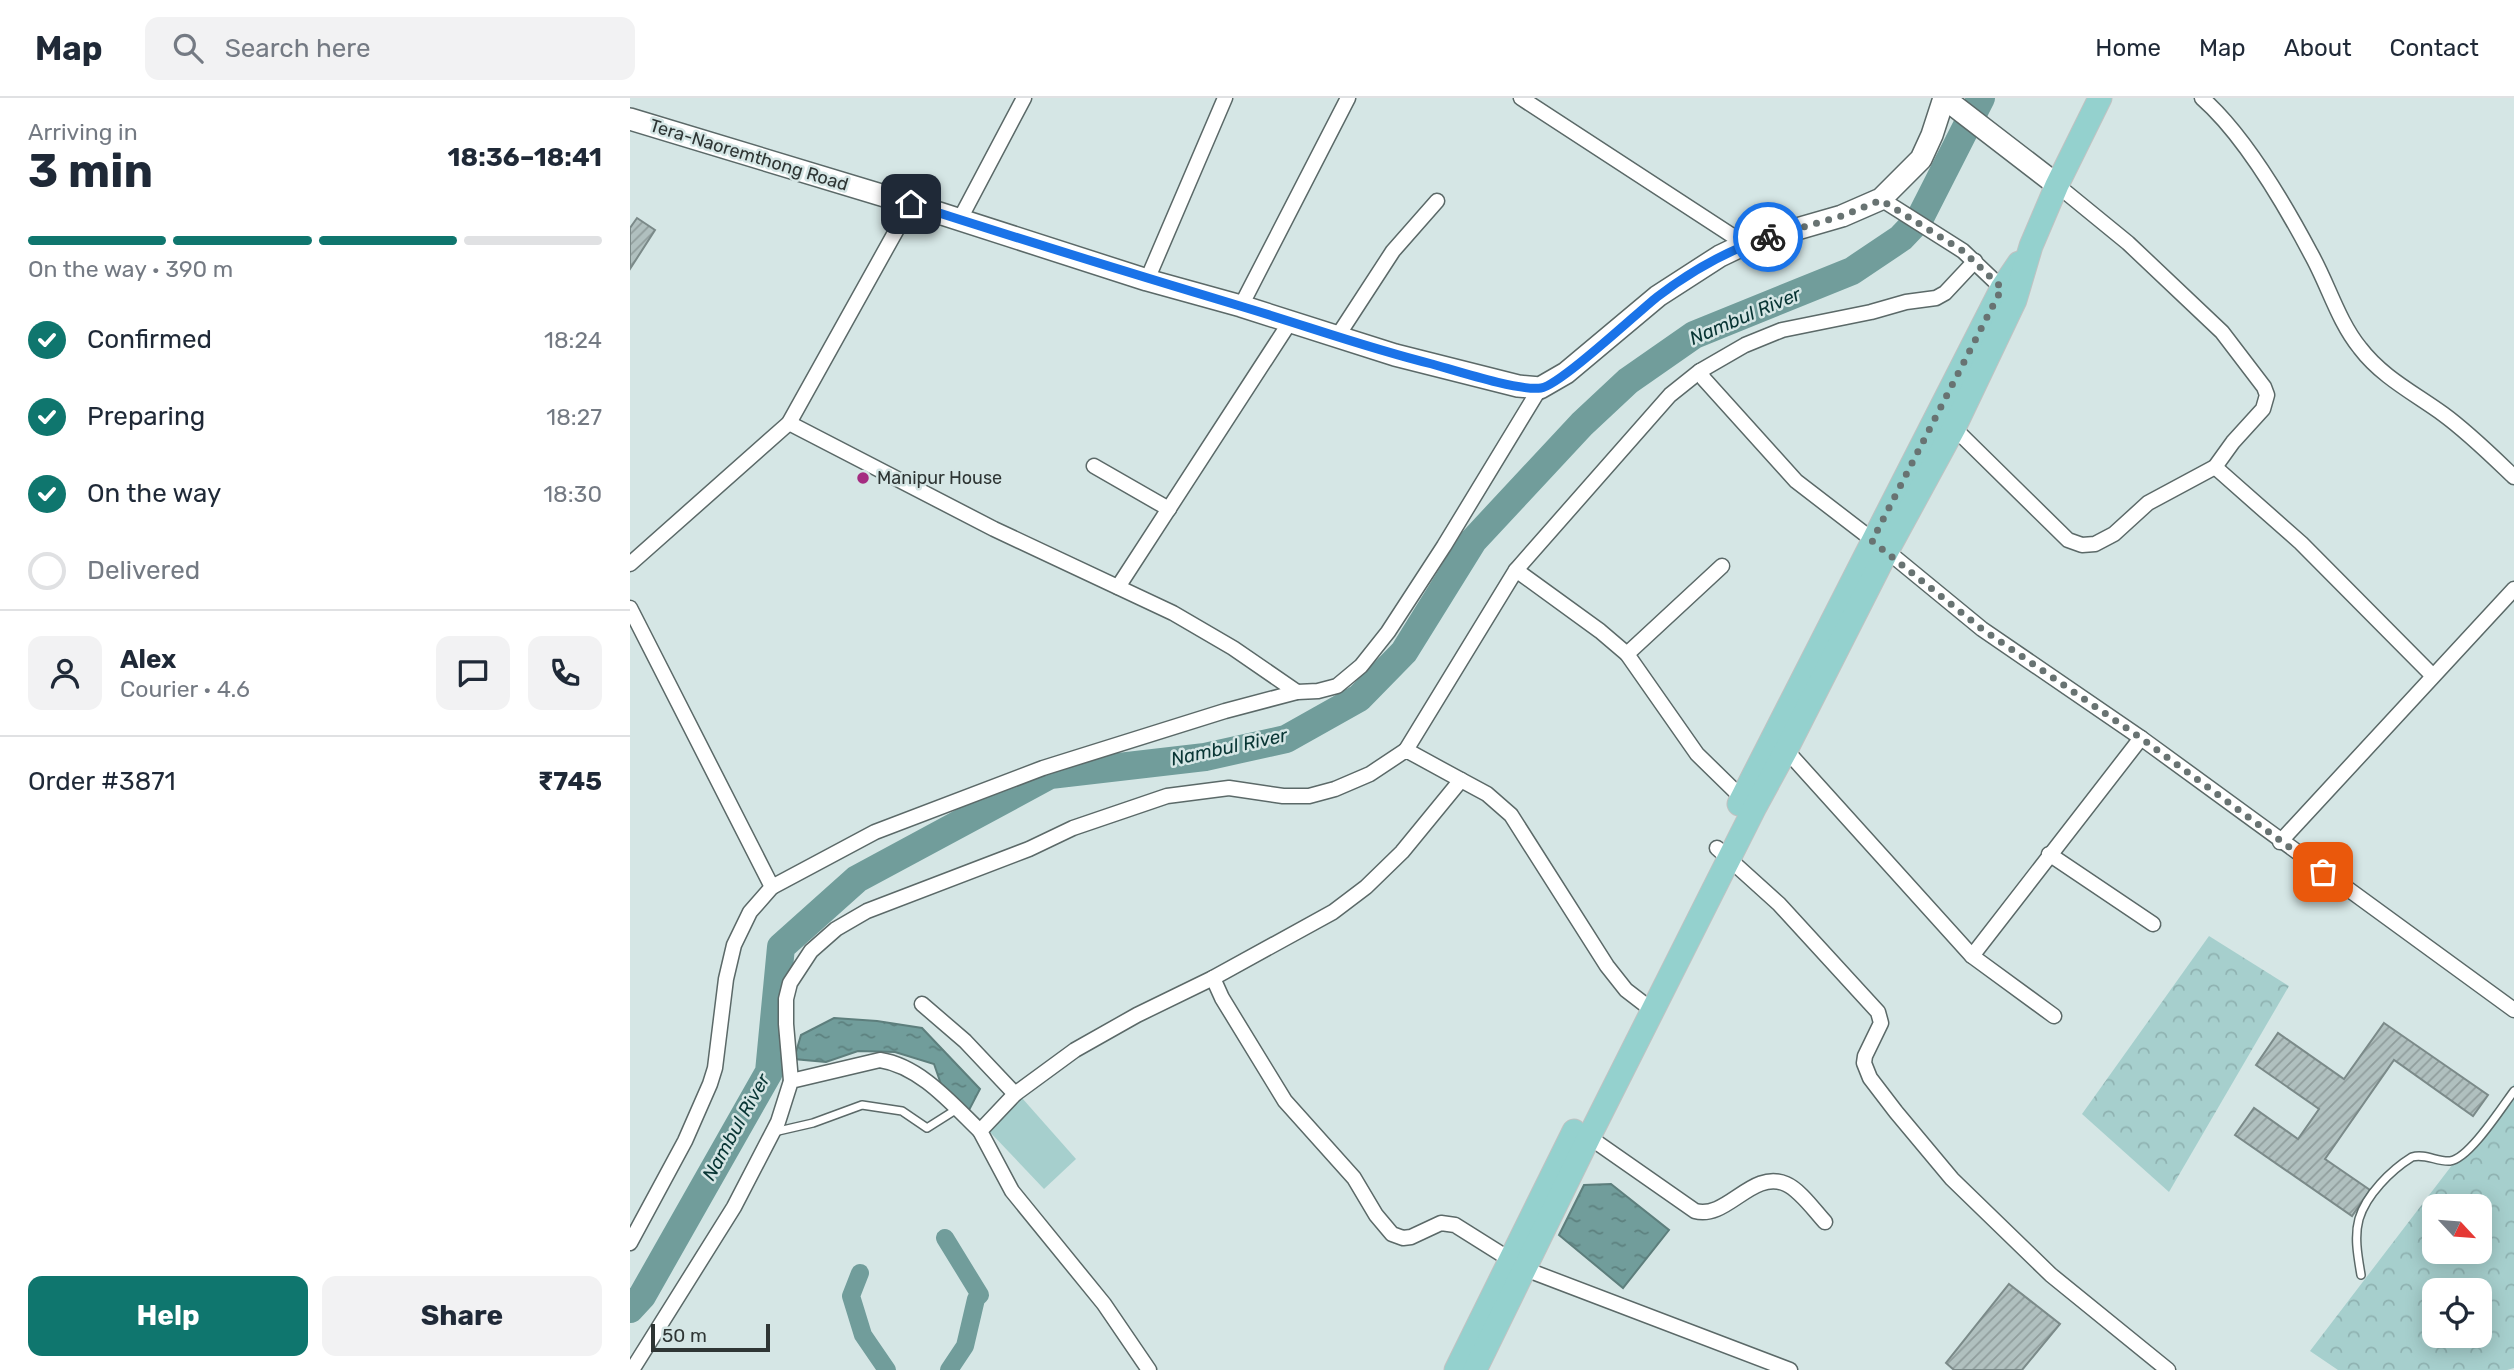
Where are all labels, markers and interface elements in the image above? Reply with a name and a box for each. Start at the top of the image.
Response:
search box [145,17,635,80]
text: Map [35,29,103,68]
icon: search [169,29,207,67]
text: Search here [225,33,370,64]
text: Home [2095,34,2161,62]
text: Map [2199,34,2246,62]
text: About [2284,34,2352,62]
text: Contact [2390,34,2479,62]
street label: Tera-Naoremthong Road [647,114,851,196]
text: Arriving in [28,118,138,146]
text: 18:36–18:41 [448,142,602,173]
text: 3 min [28,144,153,199]
pin [881,174,941,234]
icon: home [892,185,930,223]
courier [1733,202,1803,272]
icon: bike [1749,218,1787,256]
text: On the way · 390 m [28,255,233,283]
water label: Nambul River [1686,282,1805,350]
icon: check [28,321,66,359]
text: Confirmed [87,324,212,355]
text: 18:24 [544,326,602,354]
icon: check [28,398,66,436]
text: Preparing [87,401,205,432]
text: 18:27 [546,403,602,431]
place label: Manipur House [877,467,1002,489]
marker: Manipur House [855,470,871,486]
icon: check [28,475,66,513]
text: On the way [87,478,221,509]
text: 18:30 [543,480,602,508]
text: Delivered [87,555,200,586]
button: person [28,636,102,710]
button: chat [436,636,510,710]
button: phone [528,636,602,710]
text: Alex [120,644,176,675]
text: Courier · 4.6 [120,675,250,703]
water label: Nambul River [1169,723,1290,771]
text: Order #3871 [28,766,176,797]
text: ₹745 [538,766,602,797]
pin [2293,842,2353,902]
icon: bag [2304,853,2342,891]
water label: Nambul River [697,1069,775,1184]
north arrow [2422,1194,2492,1264]
map controls [2422,1194,2492,1348]
button: Help [28,1276,308,1356]
button: Share [322,1276,602,1356]
button: locate [2422,1278,2492,1348]
scale bar [651,1321,770,1353]
text: 50 m [662,1324,707,1347]

